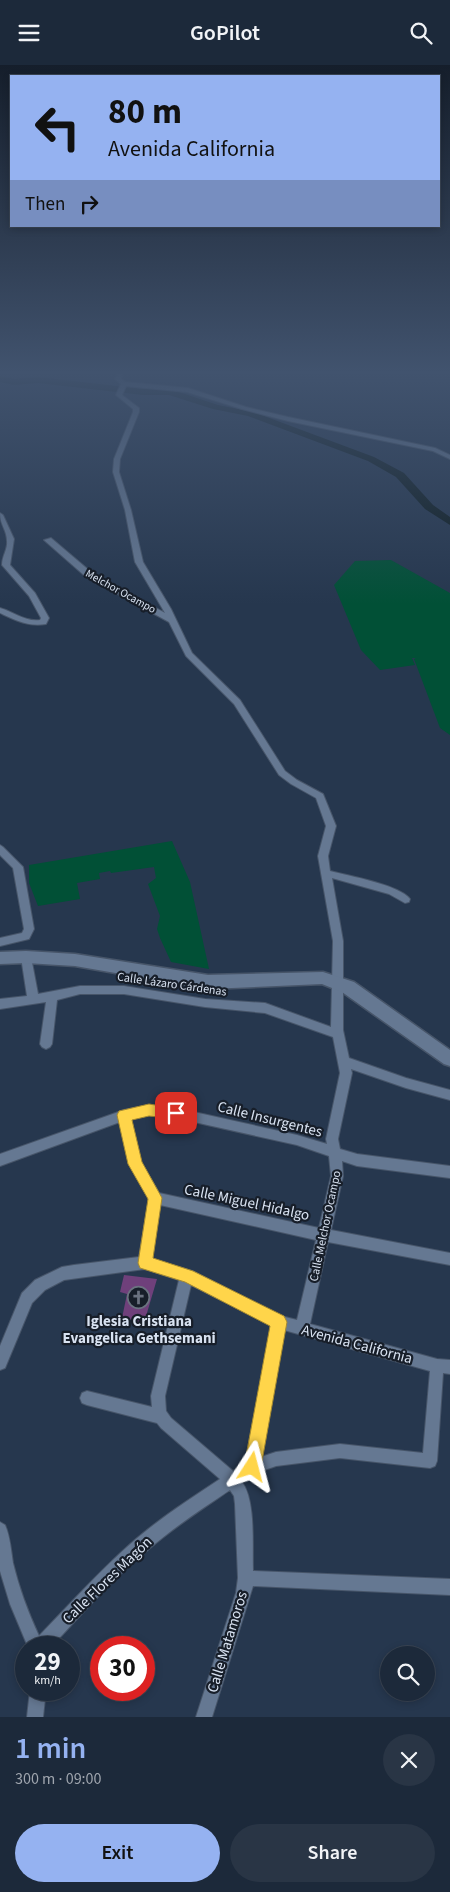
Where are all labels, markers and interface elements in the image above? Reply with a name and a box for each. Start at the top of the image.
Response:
text: GoPilot [190,17,260,49]
icon: menu [15,19,43,47]
icon: search [407,19,435,47]
text: 80 m [108,87,182,137]
icon: left [25,95,90,160]
text: Avenida California [108,133,275,165]
icon: right [75,190,103,218]
text: Then [25,191,65,218]
street label: Melchor Ocampo [83,566,159,617]
street label: Calle Lázaro Cárdenas [116,968,228,1001]
pin [155,1092,197,1134]
street label: Calle Insurgentes [215,1096,325,1143]
icon: arrive [162,1099,190,1127]
street label: Calle Melchor Ocampo [305,1169,346,1283]
street label: Calle Miguel Hidalgo [182,1179,311,1226]
church icon: Iglesia Cristiana Evangelica Gethsemani [127,1286,151,1310]
place label: Iglesia Cristiana Evangelica Gethsemani [62,1311,216,1349]
street label: Avenida California [299,1320,415,1369]
position arrow [225,1440,277,1492]
street label: Calle Flores Magón [58,1532,157,1629]
street label: Calle Matamoros [202,1589,253,1695]
speed limit sign: 30 [90,1636,155,1701]
text: 29 [34,1644,61,1680]
map controls [380,1646,435,1701]
button: search [380,1646,435,1701]
text: km/h [34,1672,61,1689]
text: 1 min [15,1727,86,1770]
button: close [383,1734,435,1786]
text: 300 m · 09:00 [15,1768,102,1790]
button: Exit [15,1824,220,1882]
button: Share [230,1824,435,1882]

